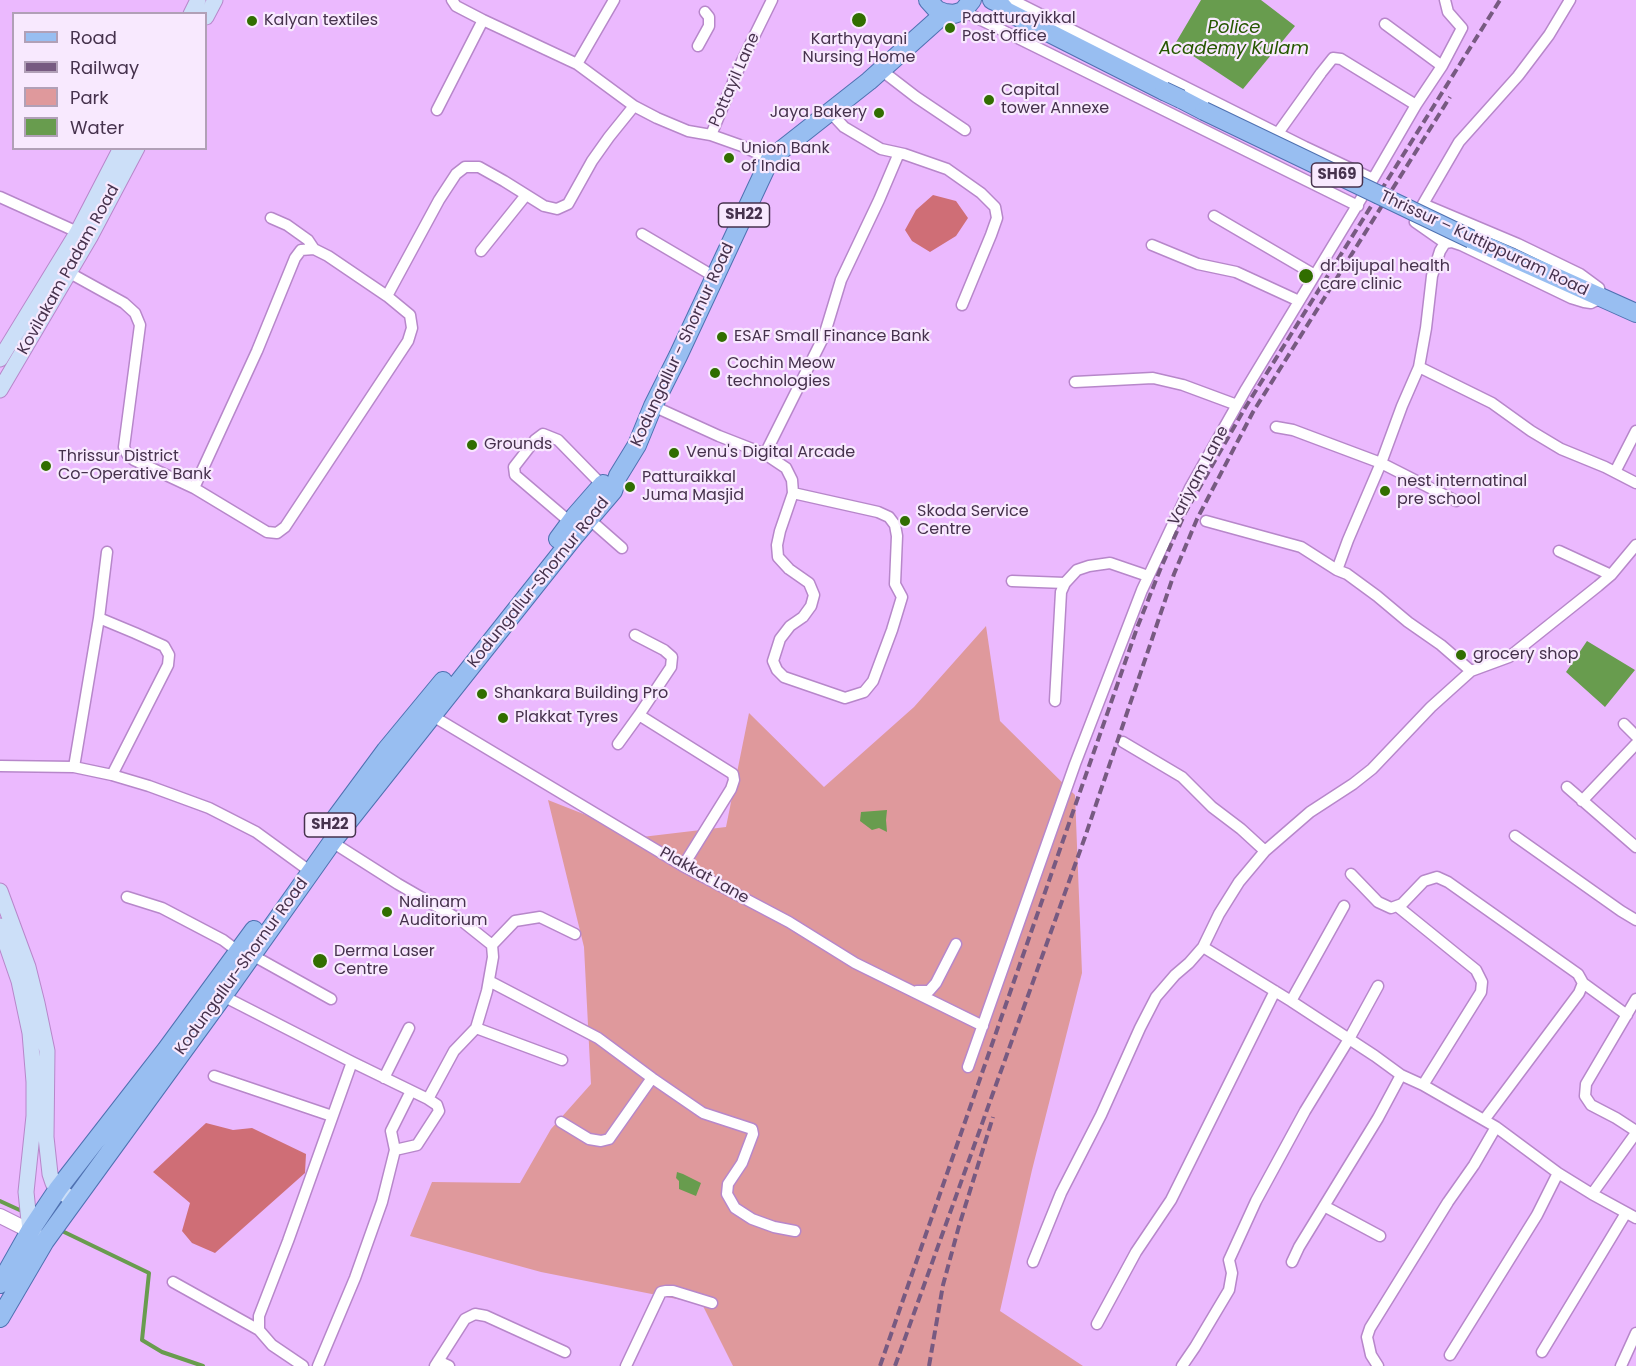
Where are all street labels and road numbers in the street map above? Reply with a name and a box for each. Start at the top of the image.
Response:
street label: Pottayil Lane [706,30,764,130]
road number: SH69 [1312,163,1362,187]
street label: Kovilakam Padam Road [14,182,124,358]
street label: Thrissur – Kuttippuram Road [1377,187,1591,301]
road number: SH22 [718,203,770,227]
street label: Kodungallur - Shornur Road [627,240,739,450]
street label: Variyam Lane [1165,423,1233,529]
street label: Kodungallur-Shornur Road [464,494,614,672]
road number: SH22 [304,813,356,837]
street label: Plakkat Lane [656,844,752,908]
street label: Kodungallur-Shornur Road [171,875,313,1059]

